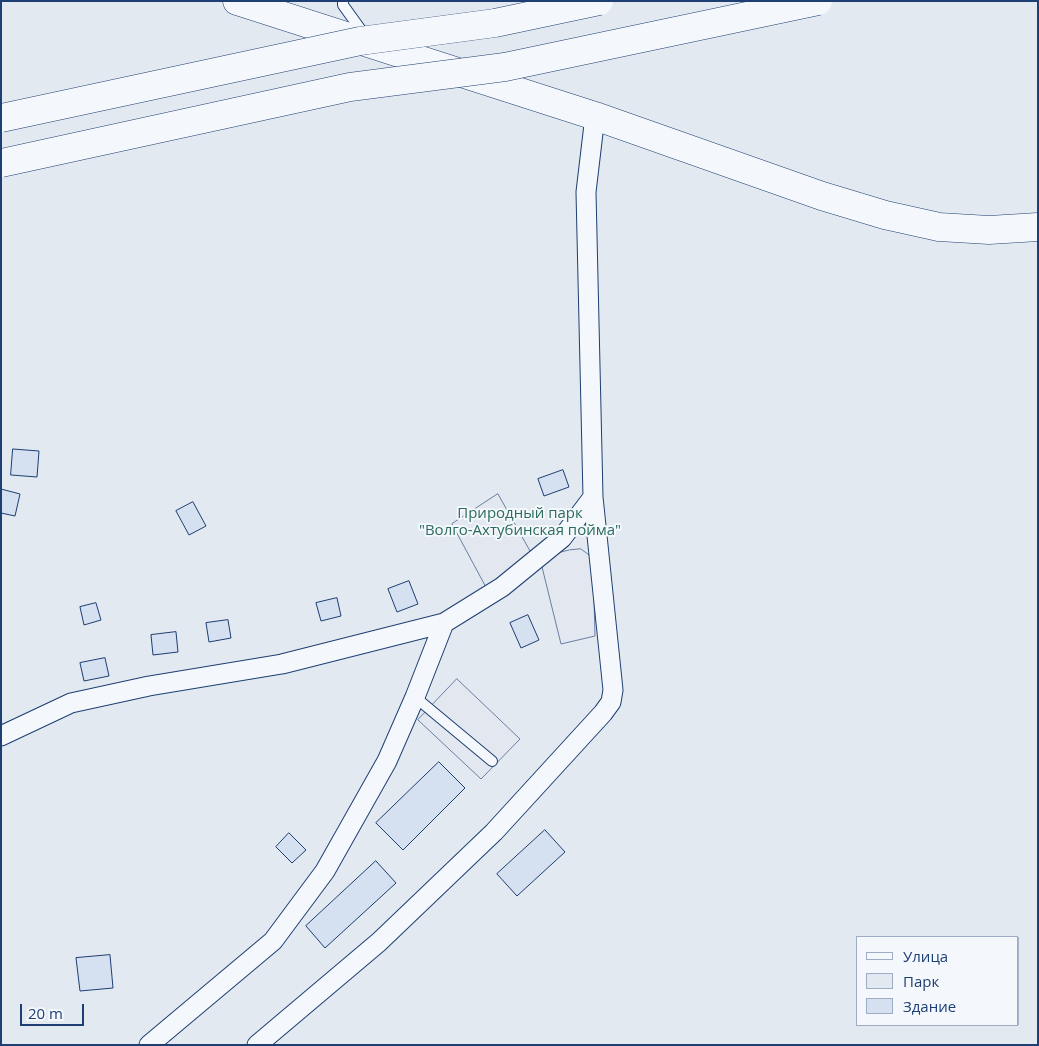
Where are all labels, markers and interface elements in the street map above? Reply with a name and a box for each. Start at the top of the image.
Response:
park label: Природный парк "Волго-Ахтубинская пойма" [419,505,621,540]
legend [856,936,1019,1026]
text: Улица [903,946,948,966]
text: Парк [903,971,939,991]
scale bar [22,994,86,1026]
text: Здание [903,996,956,1016]
text: 20 m [28,1003,63,1023]

